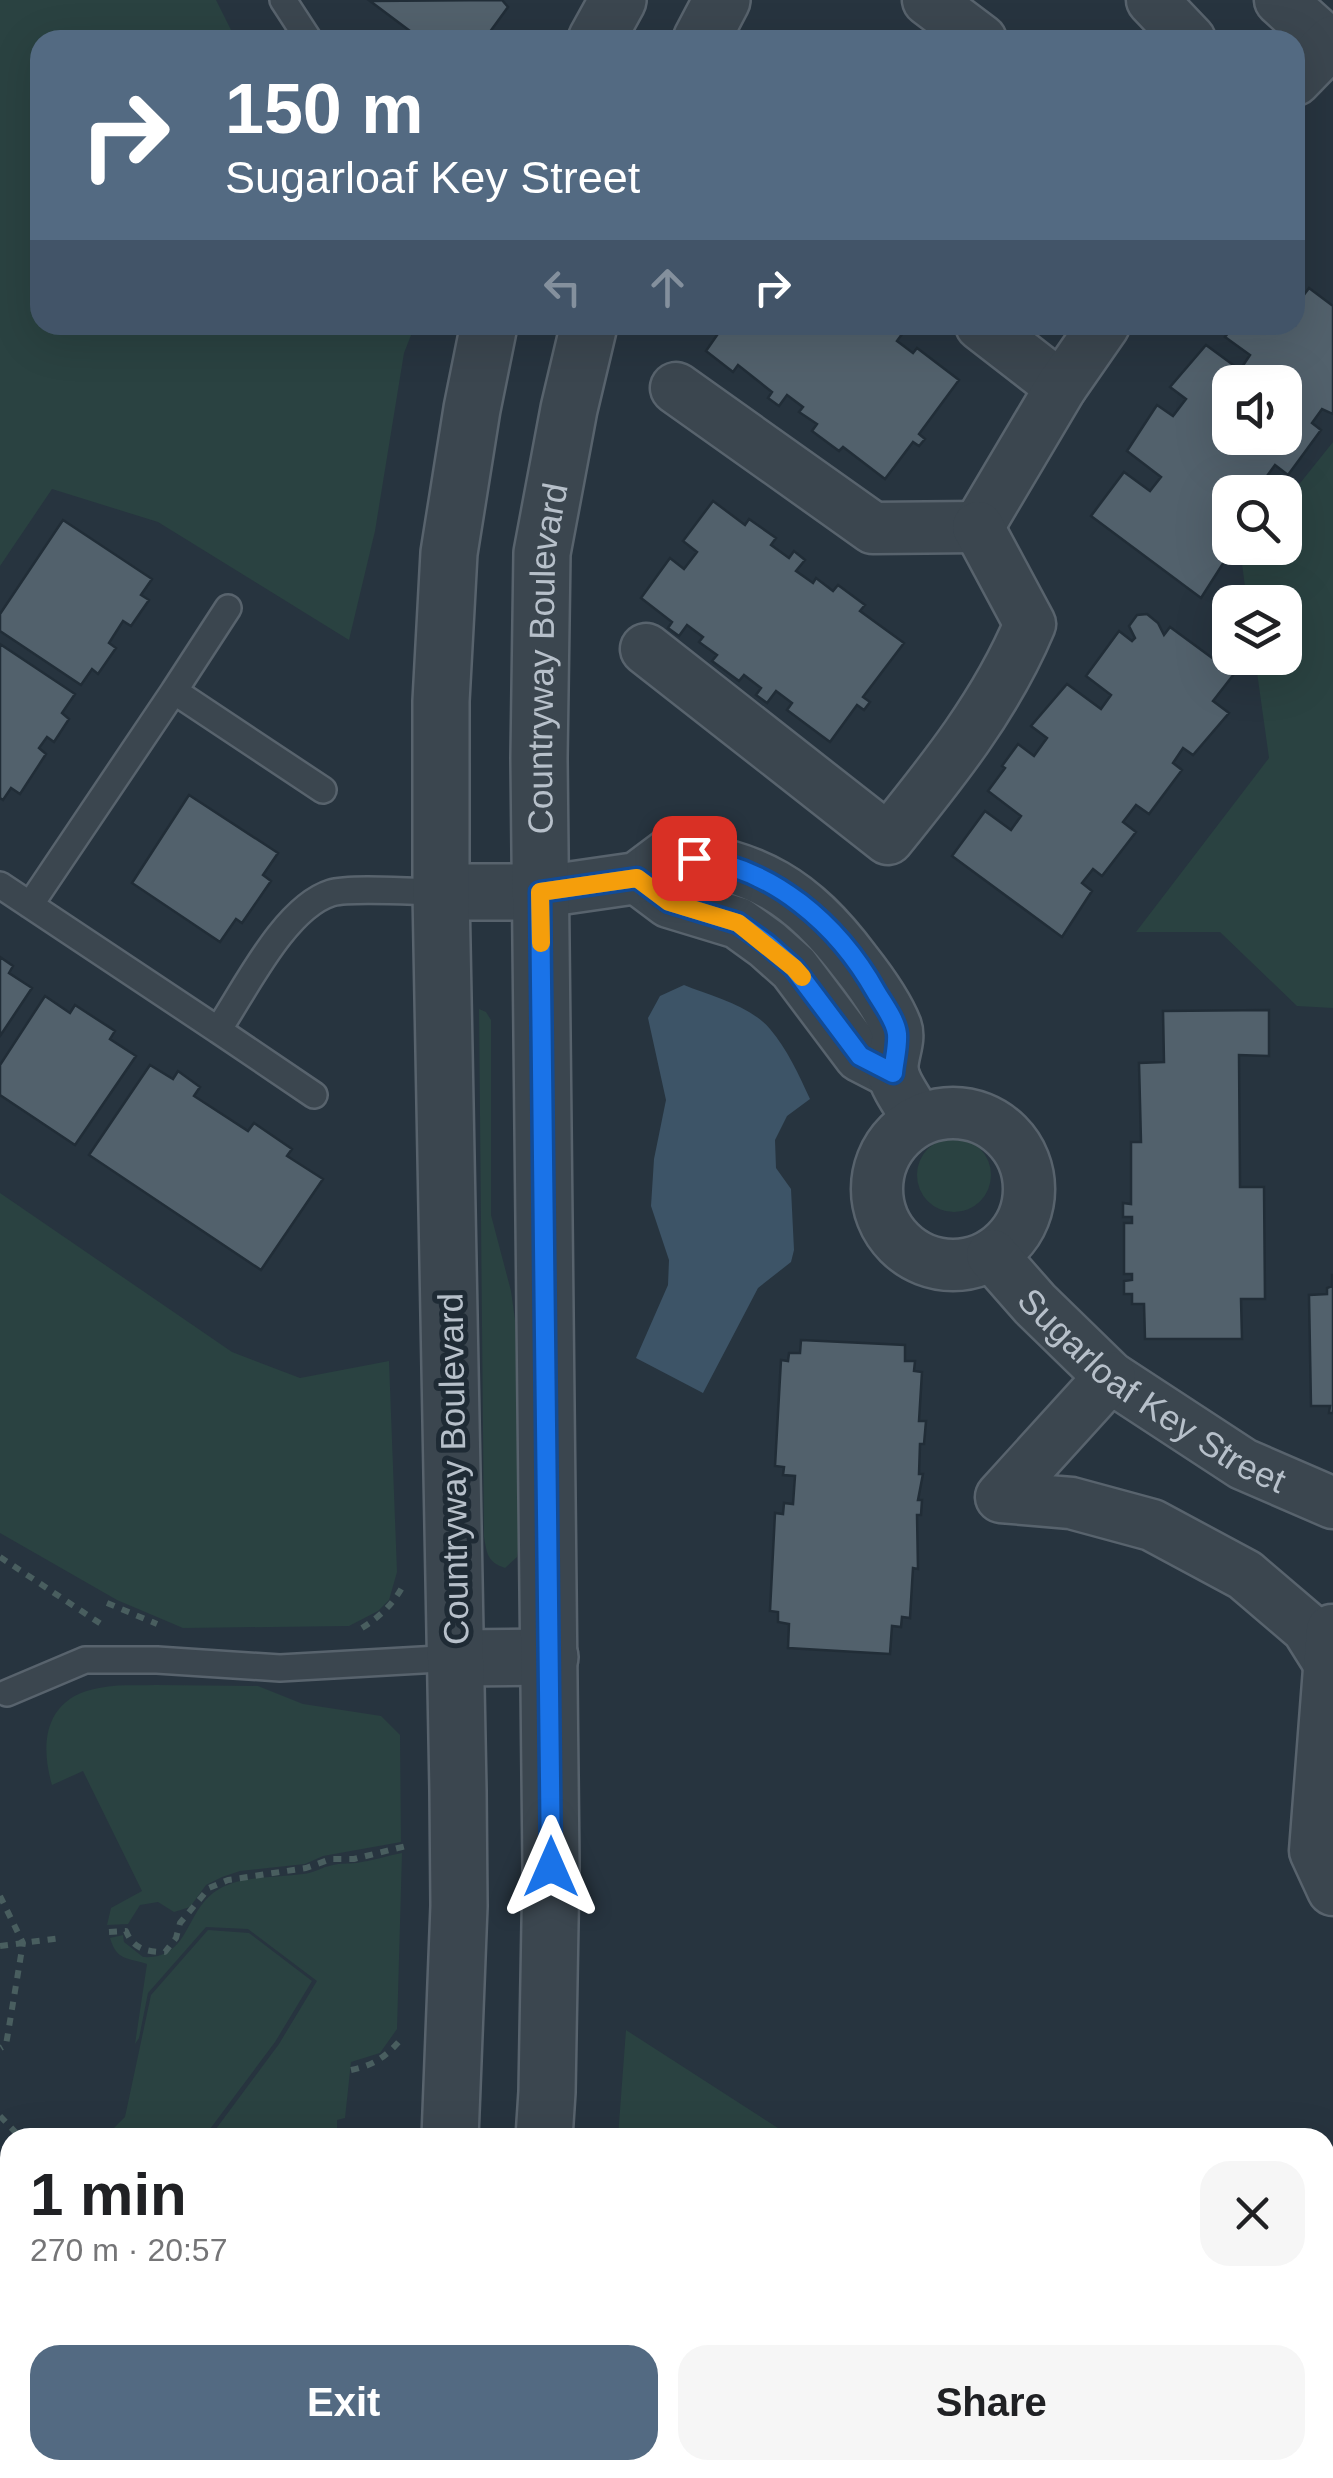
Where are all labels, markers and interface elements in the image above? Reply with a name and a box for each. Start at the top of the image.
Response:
icon: right [60,70,190,200]
text: 150 m [225,70,423,148]
text: Sugarloaf Key Street [225,152,640,203]
icon: left [535,260,590,315]
icon: ahead [640,260,695,315]
icon: right [745,260,800,315]
map controls [1212,365,1302,675]
button: sound [1212,365,1302,455]
button: search [1212,475,1302,565]
street label: Countryway Boulevard [519,480,574,835]
button: layers [1212,585,1302,675]
pin [652,816,737,901]
icon: arrive [667,831,722,886]
street label: Sugarloaf Key Street [1011,1280,1292,1500]
street label: Countryway Boulevard [430,1293,476,1645]
position arrow [499,1815,603,1919]
text: 1 min [30,2161,187,2228]
button: close [1200,2161,1305,2266]
text: 270 m · 20:57 [30,2232,227,2268]
button: Exit [30,2345,658,2460]
button: Share [678,2345,1305,2460]

